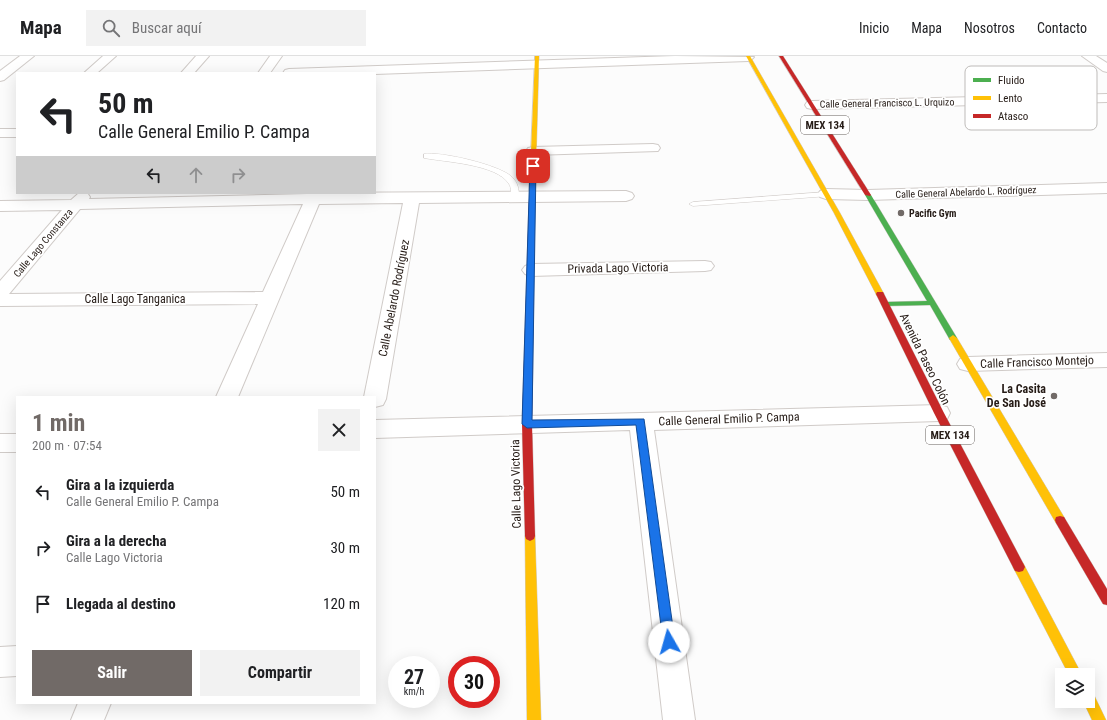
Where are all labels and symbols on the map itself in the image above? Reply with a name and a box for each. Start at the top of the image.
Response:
legend [965,66,1097,130]
text: Fluido [998,74,1025,87]
text: Lento [998,92,1023,105]
street label: Calle General Francisco L. Urquizo [820,96,954,110]
text: Atasco [998,110,1029,123]
road number: MEX 134 [801,116,849,134]
pin [516,149,550,183]
street label: Calle General Abelardo L. Rodríguez [895,184,1037,200]
street label: Calle Lago Constanza [11,206,75,279]
marker: Pacific Gym [896,208,906,218]
place label: Pacific Gym [909,208,957,219]
street label: Calle Abelardo Rodríguez [376,238,412,358]
street label: Privada Lago Victoria [567,260,669,276]
street label: Calle Lago Tanganica [84,292,186,306]
street label: Avenida Paseo Colón [897,311,953,407]
street label: Calle Francisco Montejo [980,353,1094,371]
place label: La Casita De San José [987,382,1046,410]
marker: La Casita De San José [1049,391,1059,401]
street label: Calle General Emilio P. Campa [658,410,800,428]
road number: MEX 134 [926,426,974,444]
street label: Calle Lago Victoria [508,439,524,529]
position arrow [648,621,690,663]
speed limit sign: 30 [448,656,500,708]

